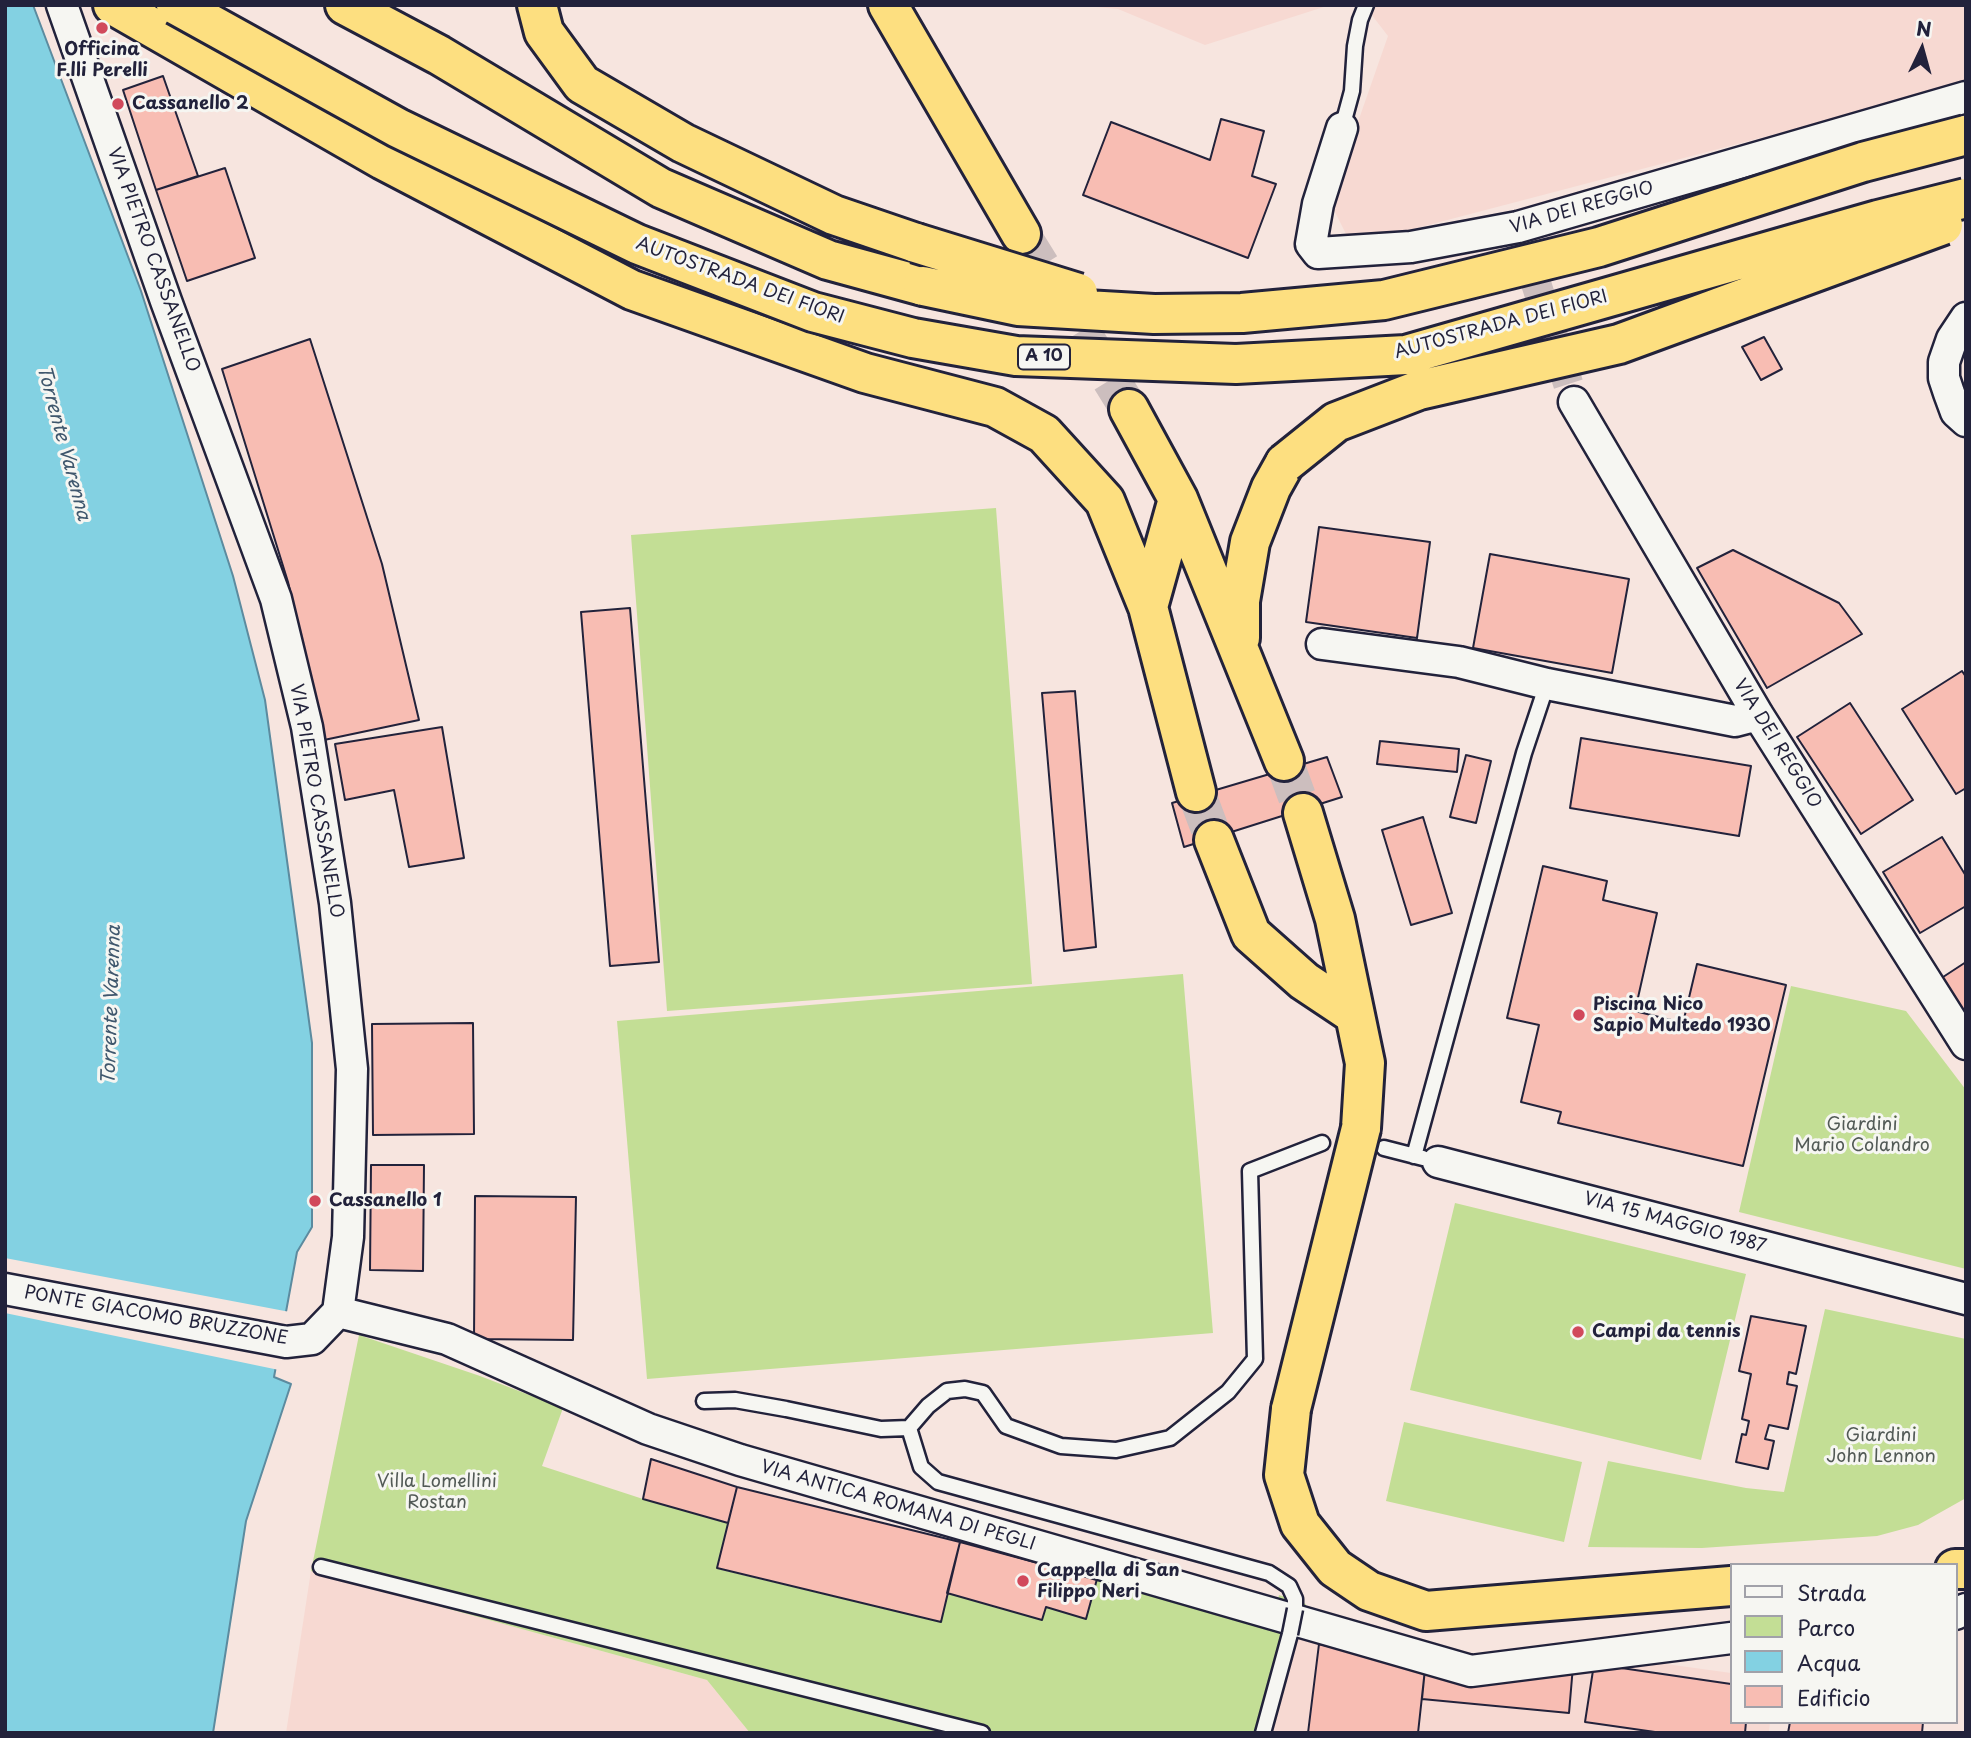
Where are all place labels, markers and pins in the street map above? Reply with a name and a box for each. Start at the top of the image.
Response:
marker: Officina F.lli Perelli [94,20,110,36]
place label: Officina F.lli Perelli [56,39,148,82]
place label: Cassanello 2 [132,93,249,115]
marker: Cassanello 2 [110,96,126,112]
place label: Piscina Nico Sapio Multedo 1930 [1593,994,1771,1036]
marker: Piscina Nico Sapio Multedo 1930 [1571,1007,1587,1023]
place label: Cassanello 1 [329,1190,441,1212]
marker: Cassanello 1 [307,1193,323,1209]
place label: Campi da tennis [1592,1321,1741,1343]
marker: Campi da tennis [1570,1324,1586,1340]
place label: Cappella di San Filippo Neri [1037,1560,1180,1602]
marker: Cappella di San Filippo Neri [1015,1573,1031,1589]

